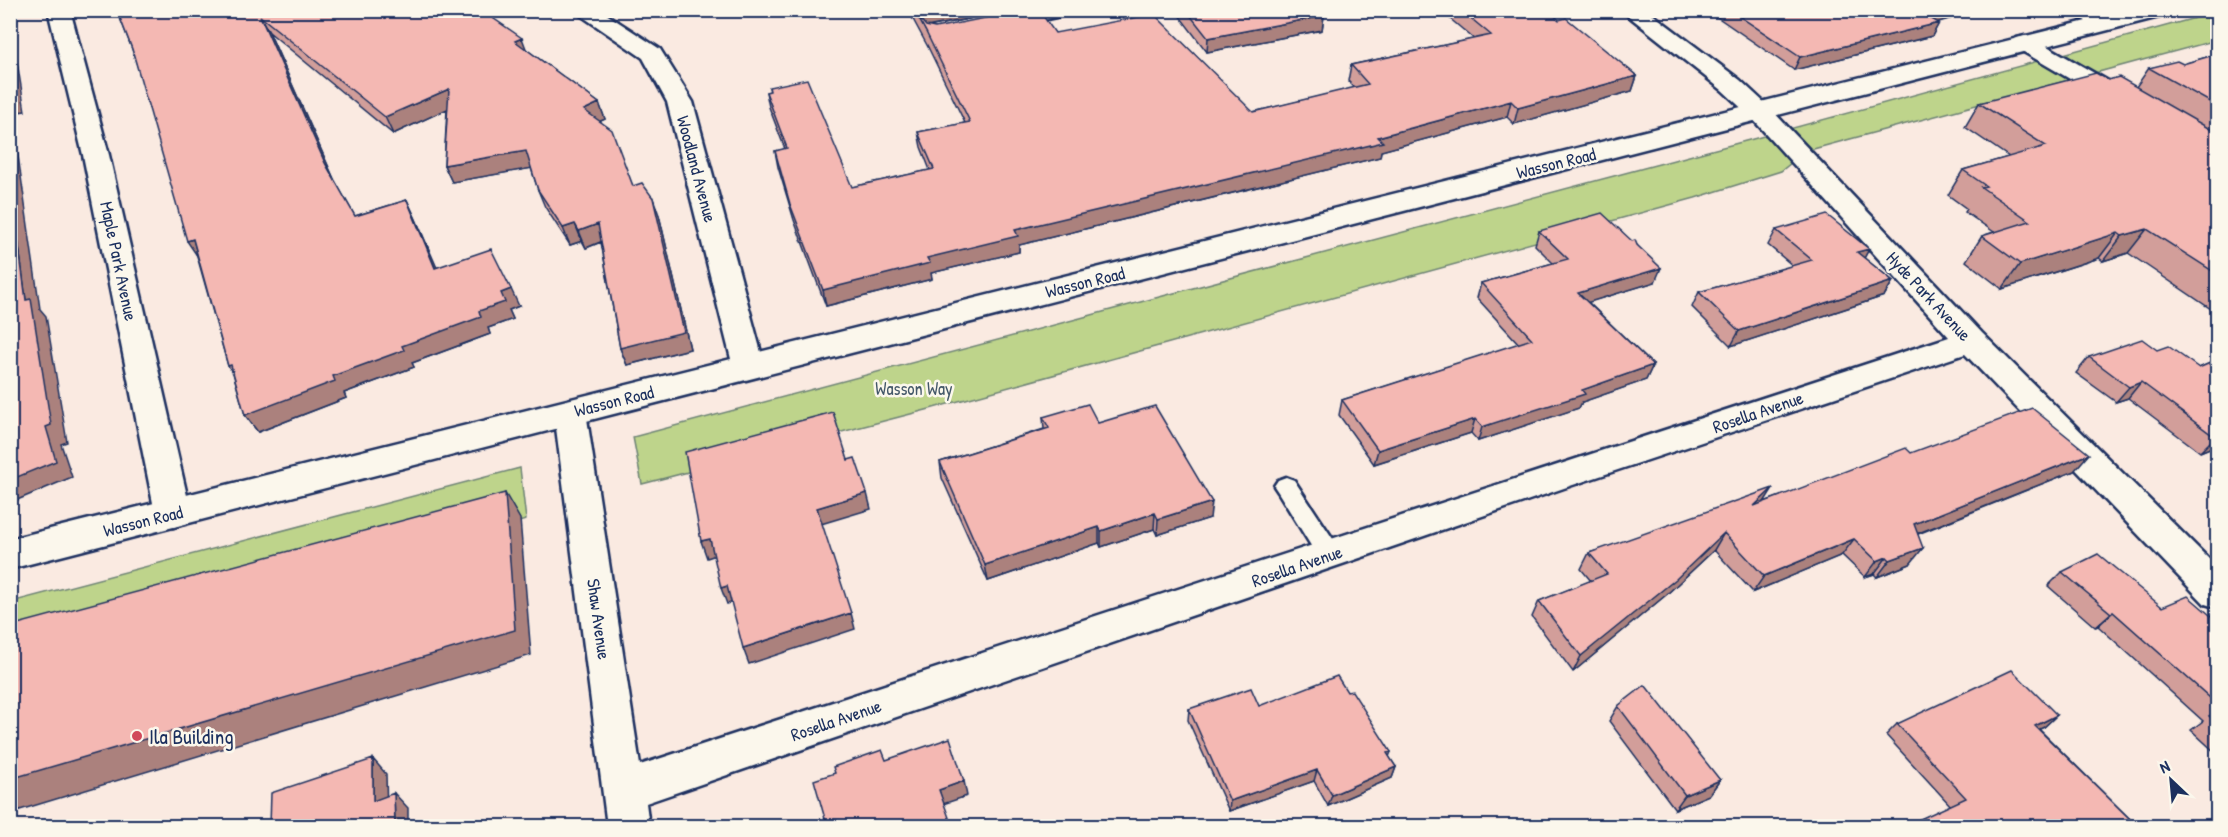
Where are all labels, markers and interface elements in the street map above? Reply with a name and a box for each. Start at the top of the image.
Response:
street label: Woodland Avenue [671,113,723,225]
street label: Wasson Road [1514,141,1598,185]
street label: Maple Park Avenue [94,199,144,323]
street label: Hyde Park Avenue [1881,246,1977,346]
street label: Wasson Road [1043,260,1127,304]
park label: Wasson Way [875,376,953,401]
street label: Wasson Road [572,379,656,423]
street label: Rosella Avenue [1709,385,1807,439]
street label: Wasson Road [101,499,185,543]
street label: Rosella Avenue [1248,539,1346,593]
street label: Shaw Avenue [581,577,617,661]
street label: Rosella Avenue [787,693,885,747]
place label: Ila Building [149,722,234,751]
marker: Ila Building [130,729,144,743]
north arrow [2141,750,2201,810]
text: N [2156,755,2174,778]

